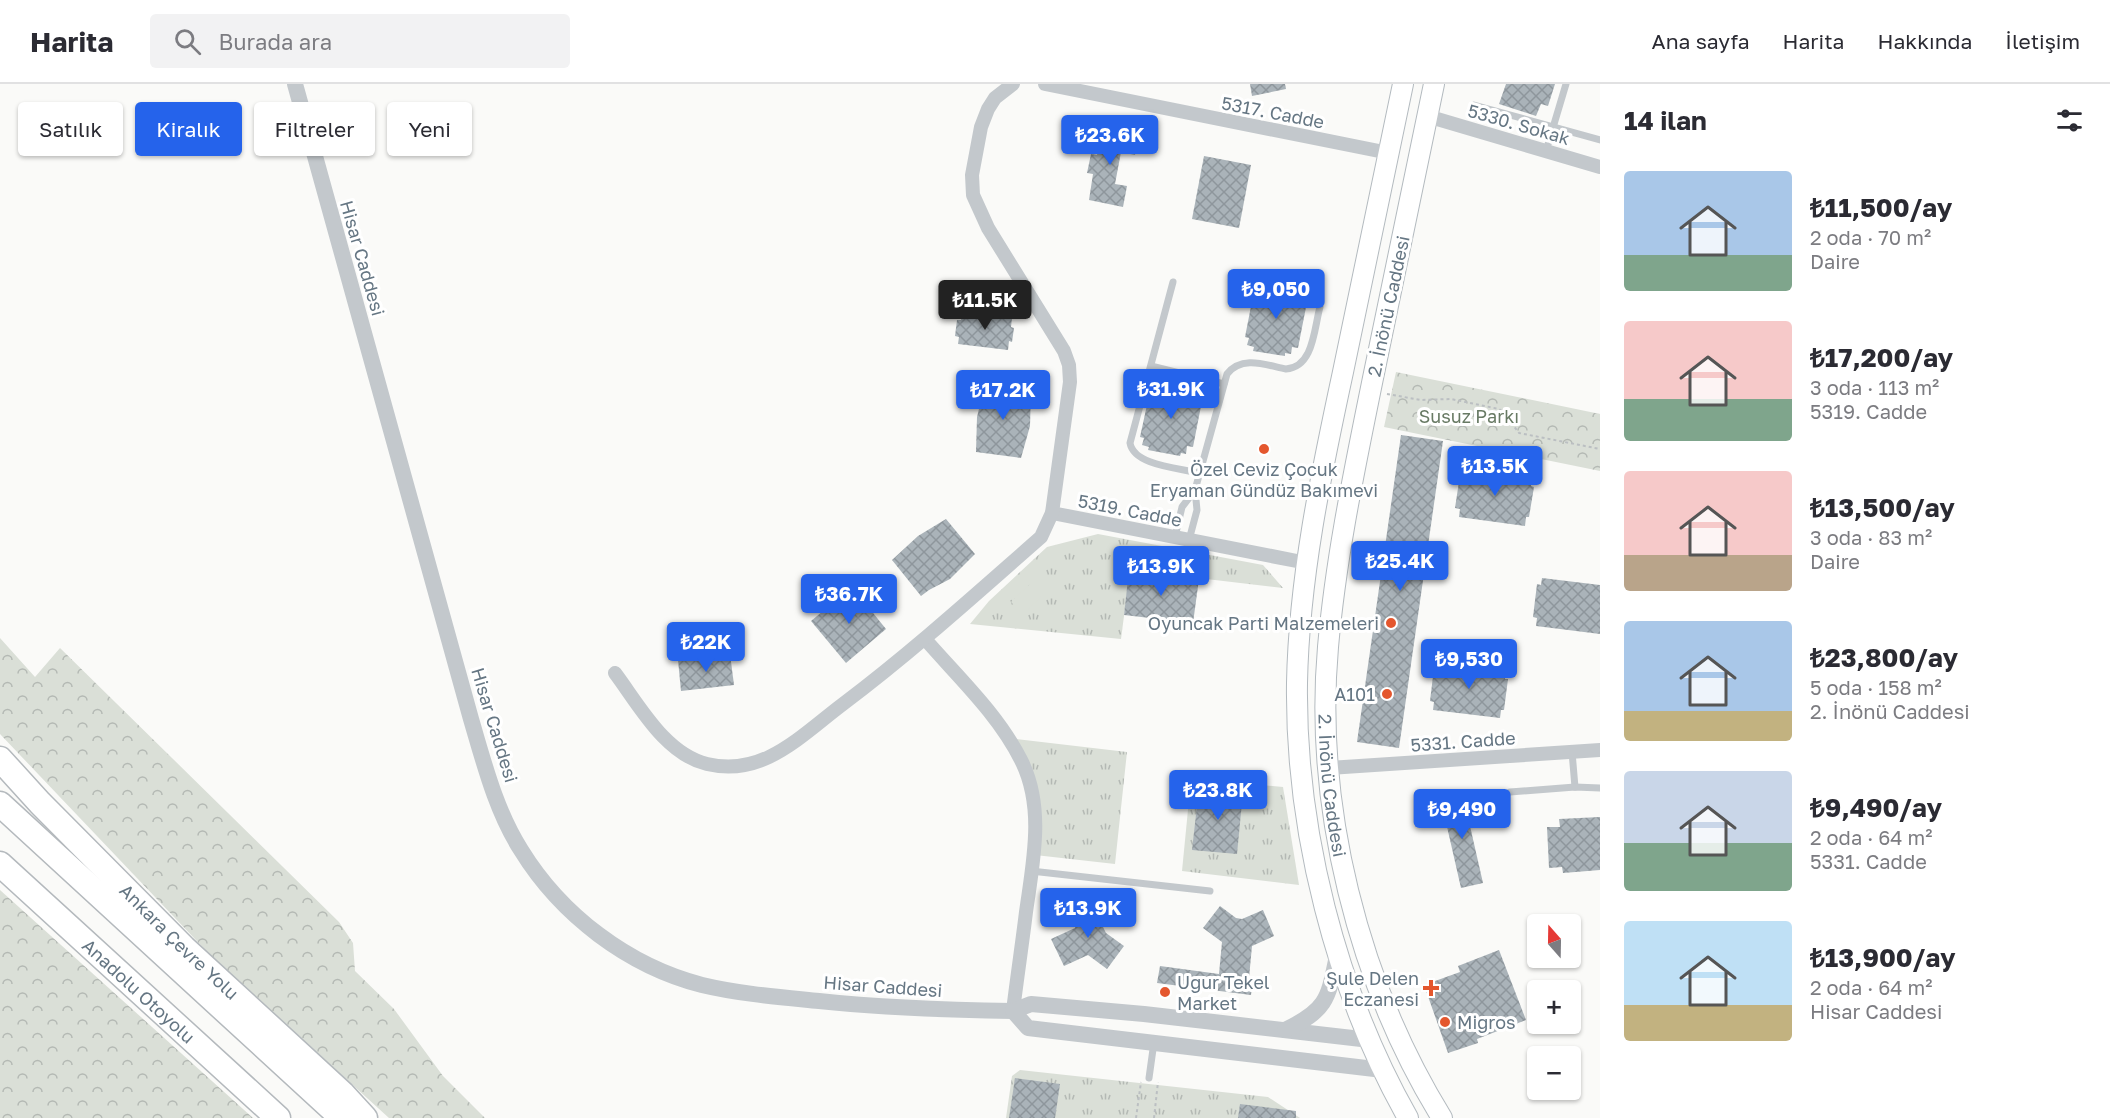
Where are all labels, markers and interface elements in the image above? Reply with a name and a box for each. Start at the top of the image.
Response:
search box [150,14,570,68]
text: Harita [30,25,114,58]
icon: search [171,25,204,58]
text: Burada ara [219,28,332,55]
text: Ana sayfa [1652,28,1750,54]
text: Harita [1783,28,1844,54]
text: Hakkında [1877,28,1972,54]
text: İletişim [2005,28,2080,54]
street label: 5317. Cadde [1220,91,1326,133]
street label: 5330. Sokak [1465,99,1573,149]
chip: Satılık [18,102,123,156]
chip: Kiralık [135,102,242,156]
chip: Filtreler [254,102,375,156]
chip: Yeni [387,102,472,156]
icon: filters [2053,104,2086,137]
text: 14 ilan [1624,105,1707,136]
pin: ₺23.6K [1061,115,1159,166]
text: ₺23.6K [1075,122,1145,146]
text: ₺11,500/ay [1810,192,1952,223]
icon: home [1672,195,1744,267]
street label: Hisar Caddesi [336,198,390,318]
text: 2 oda · 70 m² [1810,225,1931,249]
street label: 2. İnönü Caddesi [1362,233,1414,379]
text: Daire [1810,249,1860,273]
pin: ₺9,050 [1227,269,1325,320]
text: ₺9,050 [1242,276,1310,300]
pin: ₺11.5K [936,280,1034,331]
text: ₺11.5K [952,287,1018,311]
text: ₺17,200/ay [1810,342,1953,373]
icon: home [1672,345,1744,417]
pin: ₺31.9K [1122,369,1220,420]
pin: ₺17.2K [954,370,1052,421]
text: 3 oda · 113 m² [1810,375,1939,399]
text: ₺31.9K [1137,376,1205,400]
text: ₺17.2K [970,377,1036,401]
text: 5319. Cadde [1810,399,1927,423]
park label: Susuz Parkı [1419,405,1519,427]
marker: Özel Ceviz Çocuk Eryaman Gündüz Bakımevi [1257,442,1271,456]
pin: ₺13.5K [1446,446,1544,497]
text: ₺13.5K [1461,453,1529,477]
place label: Özel Ceviz Çocuk Eryaman Gündüz Bakımevi [1150,458,1378,501]
street label: 5319. Cadde [1076,489,1184,531]
text: ₺13,500/ay [1810,492,1955,523]
icon: home [1672,495,1744,567]
text: 3 oda · 83 m² [1810,525,1932,549]
pin: ₺25.4K [1351,541,1449,592]
pin: ₺13.9K [1112,546,1210,597]
text: ₺25.4K [1365,548,1435,572]
text: Daire [1810,549,1860,573]
text: ₺13.9K [1127,553,1195,577]
pin: ₺36.7K [800,574,898,625]
text: ₺36.7K [815,581,883,605]
place label: Oyuncak Parti Malzemeleri [1148,612,1379,634]
marker: Oyuncak Parti Malzemeleri [1384,616,1398,630]
pin: ₺22K [670,622,742,673]
text: ₺22K [681,629,731,653]
pin: ₺9,530 [1420,639,1518,690]
text: ₺23,800/ay [1810,642,1958,673]
icon: home [1672,645,1744,717]
text: ₺9,530 [1435,646,1503,670]
street label: Hisar Caddesi [467,665,523,785]
text: 5 oda · 158 m² [1810,675,1942,699]
place label: A101 [1334,683,1375,705]
marker: A101 [1380,687,1394,701]
text: 2. İnönü Caddesi [1810,699,1970,723]
street label: 2. İnönü Caddesi [1314,714,1351,859]
street label: 5331. Cadde [1410,726,1516,756]
pin: ₺23.8K [1169,770,1267,821]
text: ₺23.8K [1183,777,1253,801]
pin: ₺9,490 [1413,789,1511,840]
text: ₺9,490/ay [1810,792,1942,823]
icon: home [1672,795,1744,867]
text: ₺9,490 [1428,796,1496,820]
text: 2 oda · 64 m² [1810,825,1932,849]
text: 5331. Cadde [1810,849,1927,873]
street label: Ankara Çevre Yolu [116,879,243,1004]
pin: ₺13.9K [1039,888,1137,939]
text: ₺13.9K [1054,895,1122,919]
north arrow [1527,914,1581,968]
map controls [1527,914,1581,1100]
street label: Anadolu Otoyolu [78,934,200,1048]
text: ₺13,900/ay [1810,942,1956,973]
icon: home [1672,945,1744,1017]
place label: Şule Delen Eczanesi [1326,967,1419,1010]
street label: Hisar Caddesi [823,971,943,1001]
place label: Uğur Tekel Market [1177,971,1270,1014]
text: 2 oda · 64 m² [1810,975,1932,999]
button: + [1527,980,1581,1034]
marker: Şule Delen Eczanesi [1424,981,1438,995]
marker: Uğur Tekel Market [1158,985,1172,999]
text: Hisar Caddesi [1810,999,1942,1023]
place label: Migros [1457,1011,1516,1033]
marker: Migros [1438,1015,1452,1029]
button: − [1527,1046,1581,1100]

